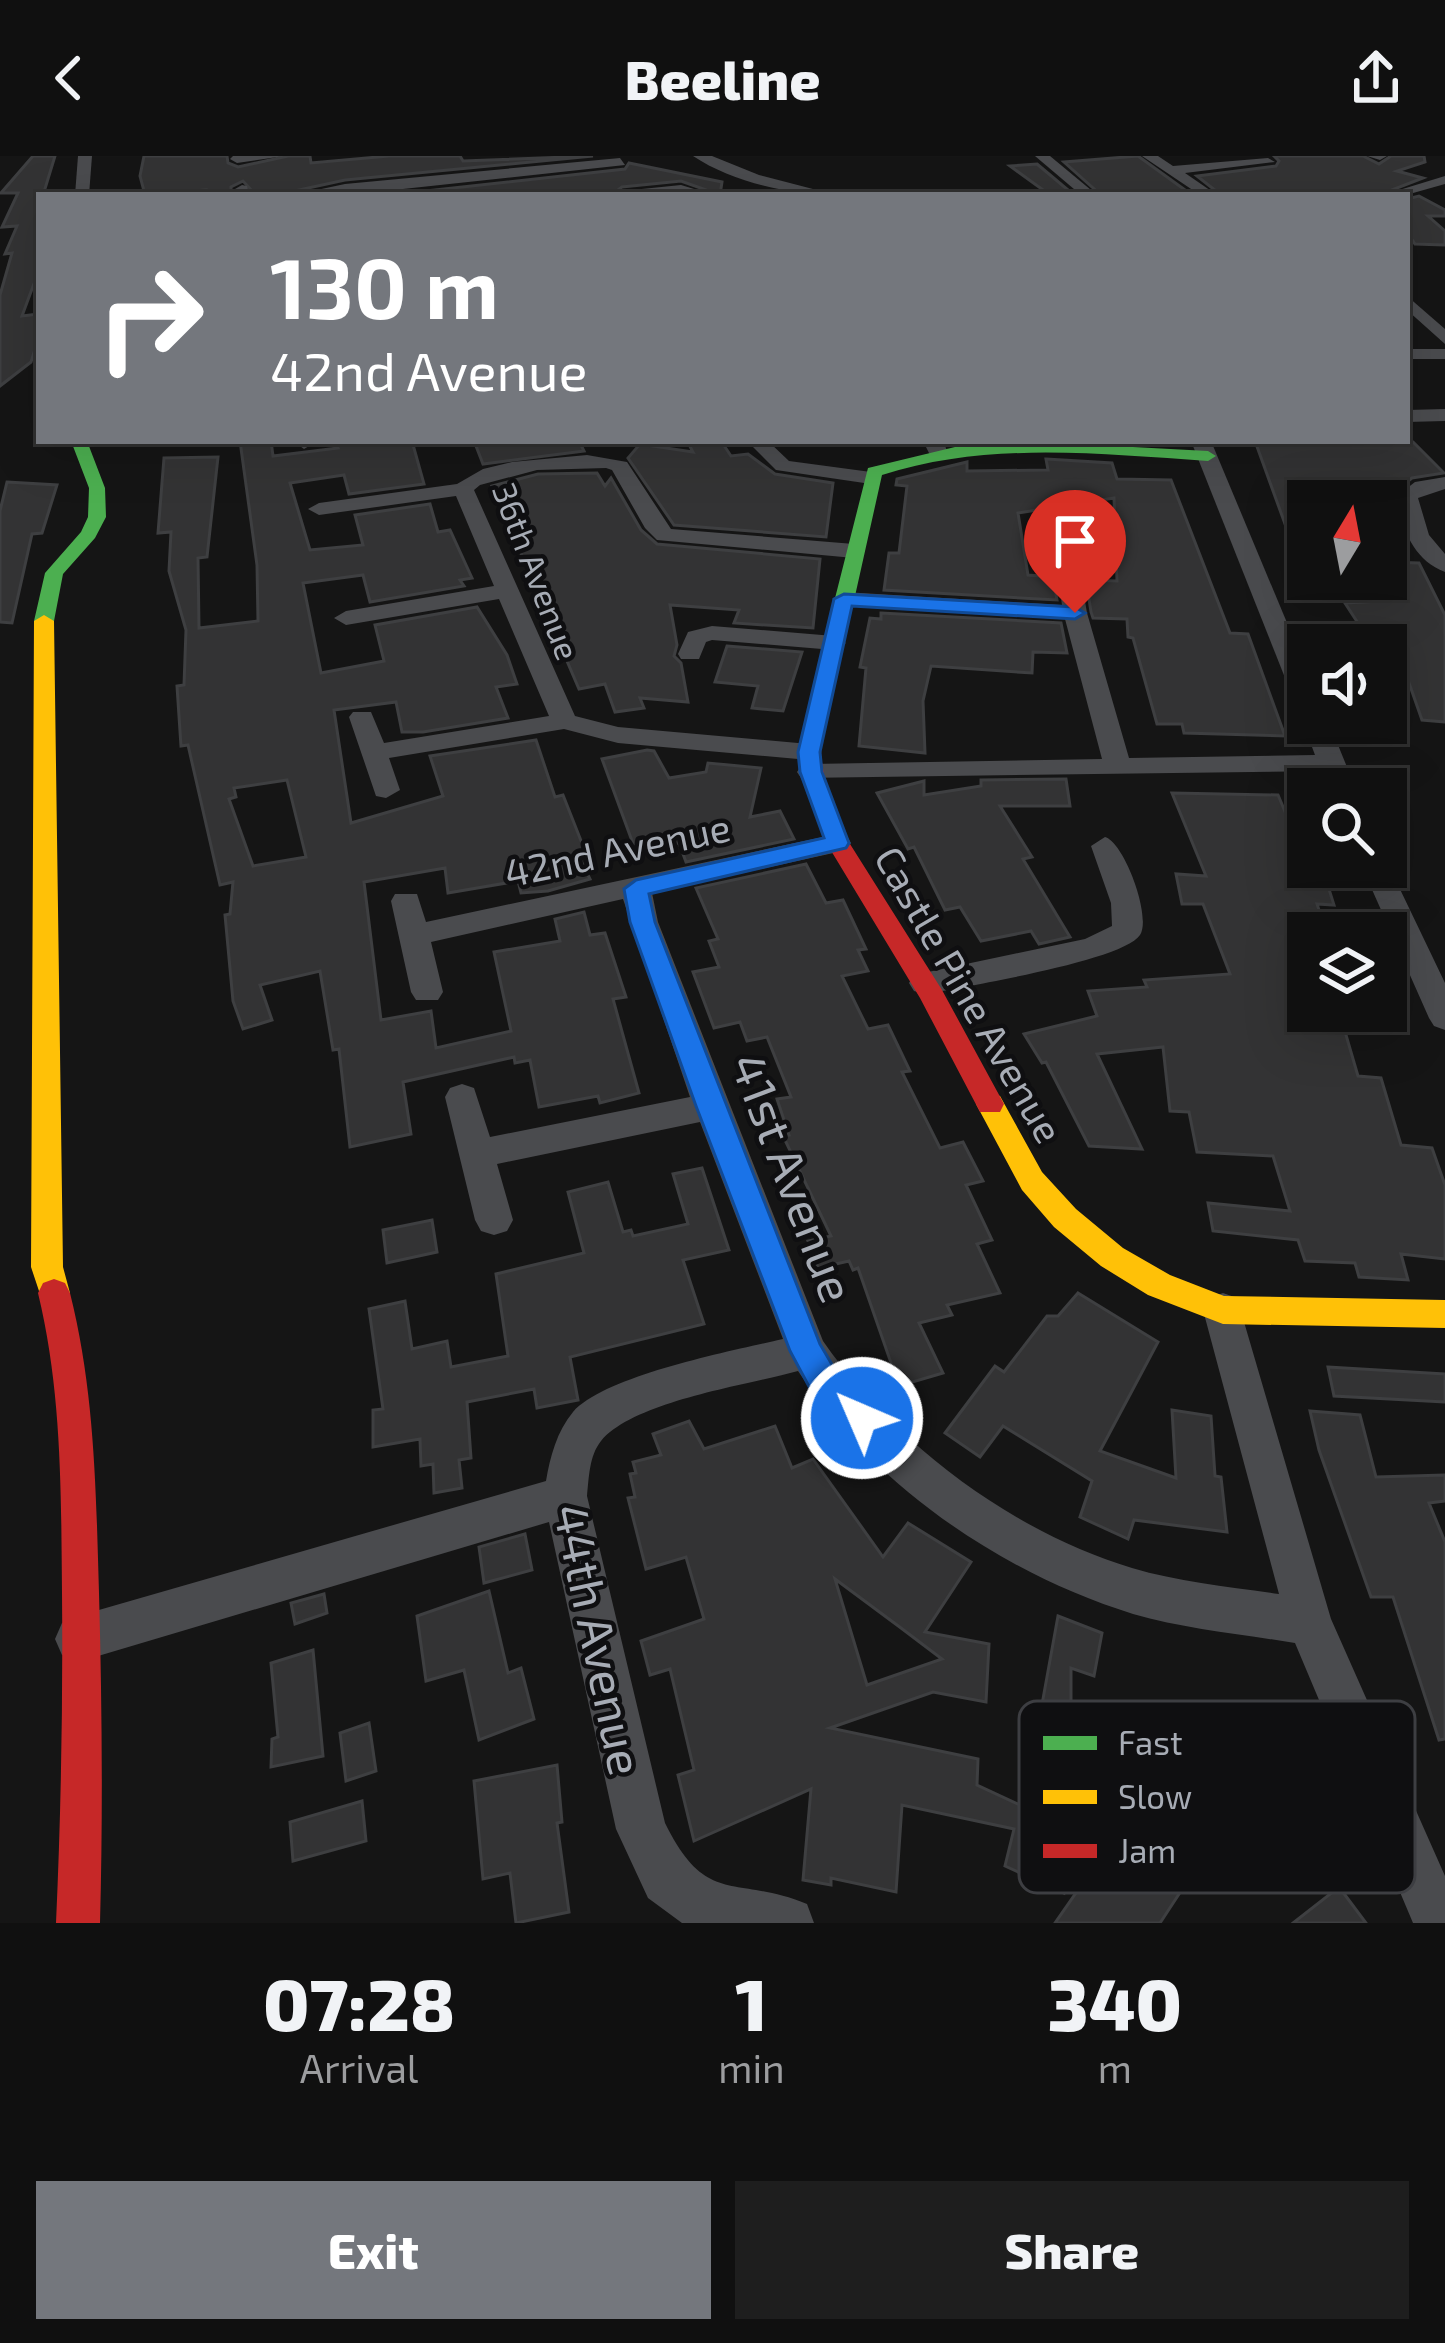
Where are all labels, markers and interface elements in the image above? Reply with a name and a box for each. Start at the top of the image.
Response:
icon: back [36,45,102,111]
icon: share [1343,45,1409,111]
text: Beeline [624,46,821,111]
text: 130 m [270,235,499,336]
icon: right [72,240,228,396]
text: 42nd Avenue [270,337,588,402]
street label: 36th Avenue [485,477,589,665]
north arrow [1287,480,1407,600]
map controls [1287,480,1407,1032]
pin [1024,490,1126,613]
icon: arrive [1042,508,1108,574]
button: sound [1287,624,1407,744]
button: search [1287,768,1407,888]
street label: 42nd Avenue [500,802,734,896]
street label: Castle Pine Avenue [866,838,1074,1150]
button: layers [1287,912,1407,1032]
street label: 41st Avenue [720,1044,868,1310]
position arrow [799,1355,925,1481]
street label: 44th Avenue [543,1498,657,1780]
legend [1019,1701,1415,1893]
text: Fast [1118,1722,1182,1762]
text: Slow [1118,1776,1192,1816]
text: Jam [1118,1830,1176,1870]
text: 07:28 [263,1959,455,2045]
text: 1 [735,1959,768,2045]
text: 340 [1048,1959,1182,2045]
text: Arrival [300,2044,418,2091]
text: min [718,2044,785,2091]
text: m [1098,2044,1132,2091]
button: Exit [36,2181,711,2319]
button: Share [735,2181,1409,2319]

